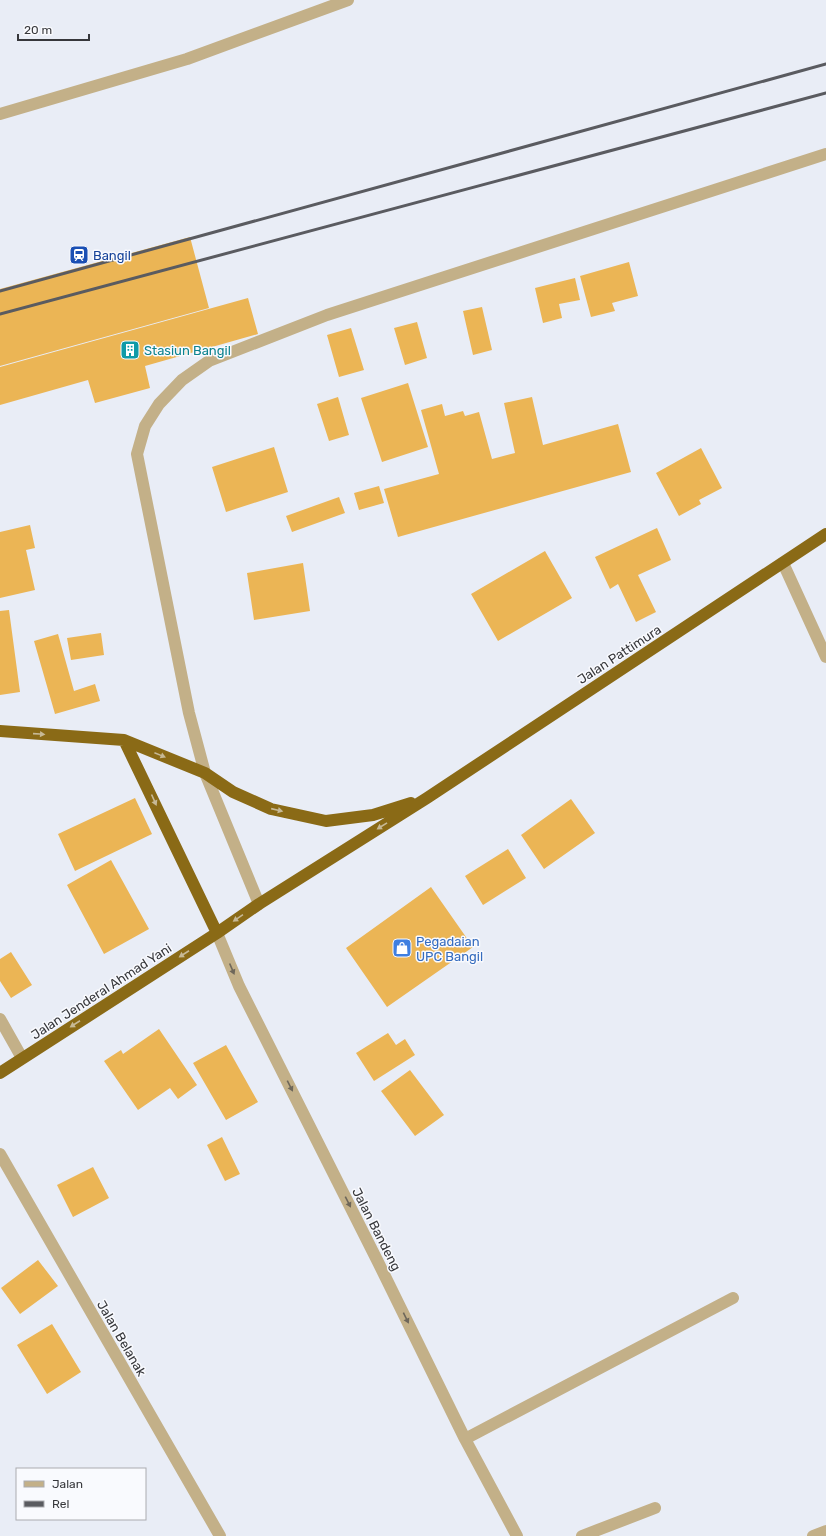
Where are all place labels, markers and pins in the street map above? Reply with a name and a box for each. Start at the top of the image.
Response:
station icon: Bangil [68,244,90,266]
place label: Bangil [93,248,131,264]
building icon: Stasiun Bangil [119,339,141,361]
place label: Stasiun Bangil [144,343,231,359]
place label: Pegadaian UPC Bangil [416,934,483,965]
shop icon: Pegadaian UPC Bangil [391,937,413,959]

